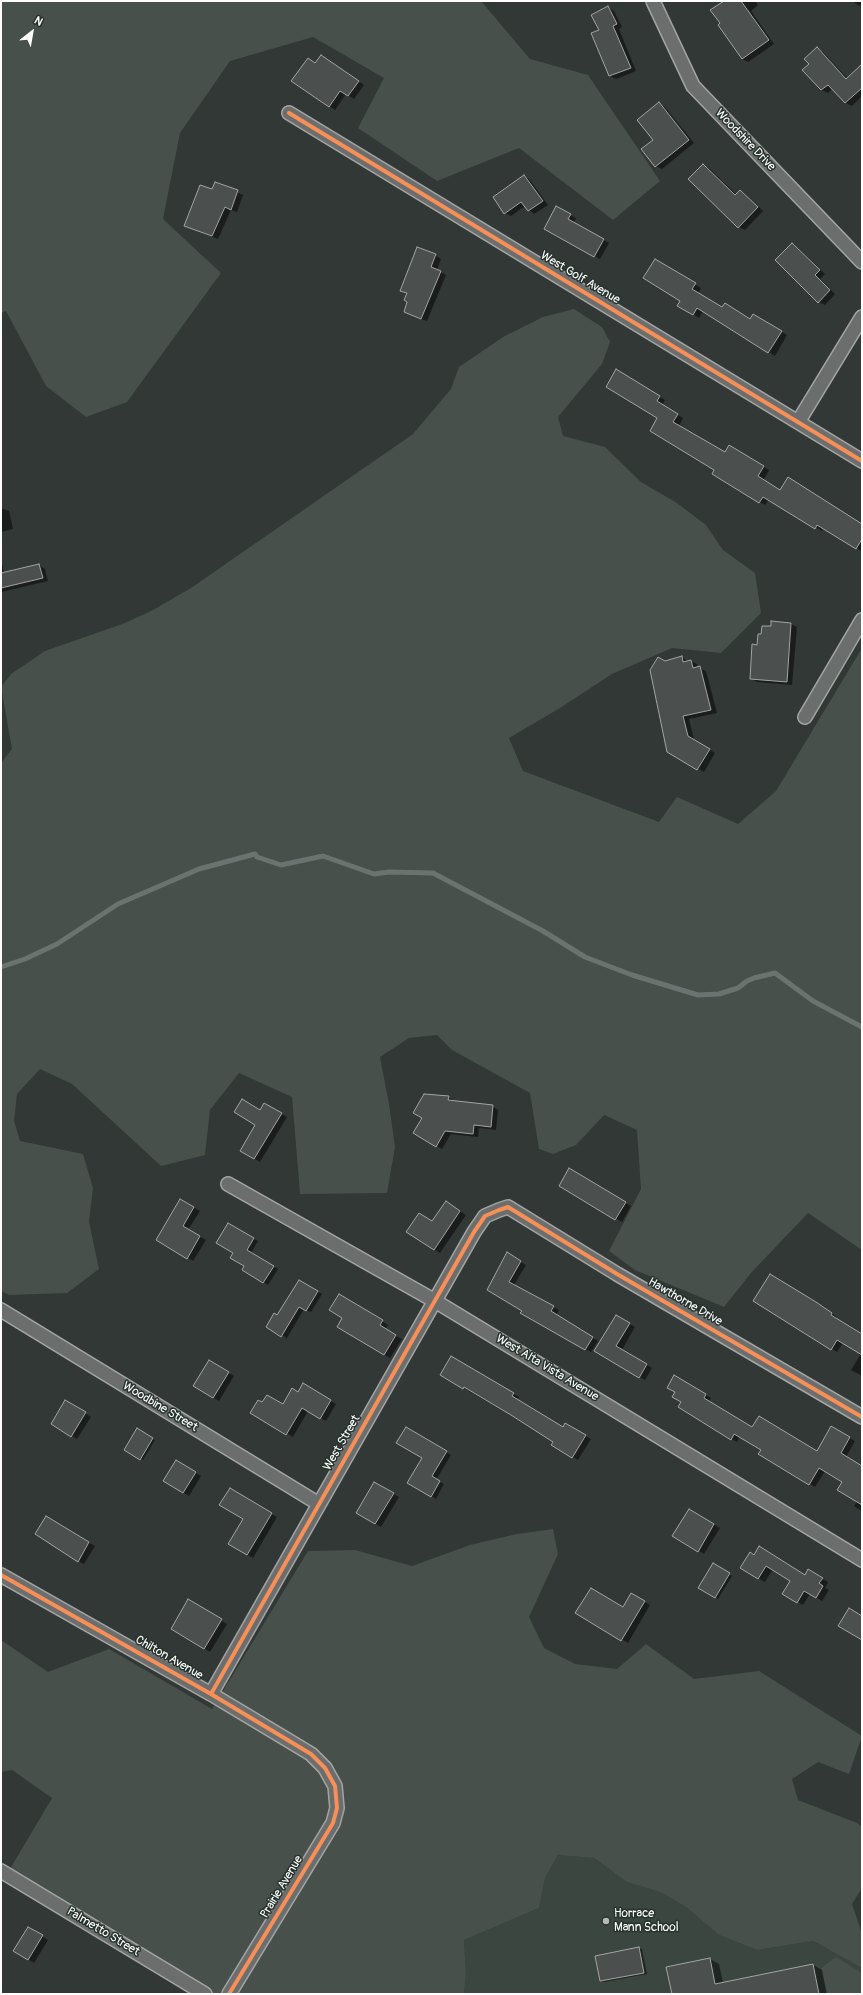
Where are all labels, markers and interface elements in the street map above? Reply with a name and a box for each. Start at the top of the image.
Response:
north arrow [12,12,52,52]
text: N [32,14,45,29]
street label: Woodshire Drive [712,106,778,174]
street label: West Golf Avenue [537,249,623,307]
street label: Hawthorne Drive [645,1275,725,1329]
street label: West Alta Vista Avenue [493,1332,601,1404]
street label: Woodbine Street [120,1379,200,1435]
street label: West Street [320,1413,364,1473]
street label: Chilton Avenue [133,1633,205,1683]
street label: Prairie Avenue [258,1853,306,1921]
street label: Palmetto Street [64,1905,142,1959]
place label: Horrace Mann School [614,1907,679,1935]
marker: Horrace Mann School [601,1916,611,1926]

